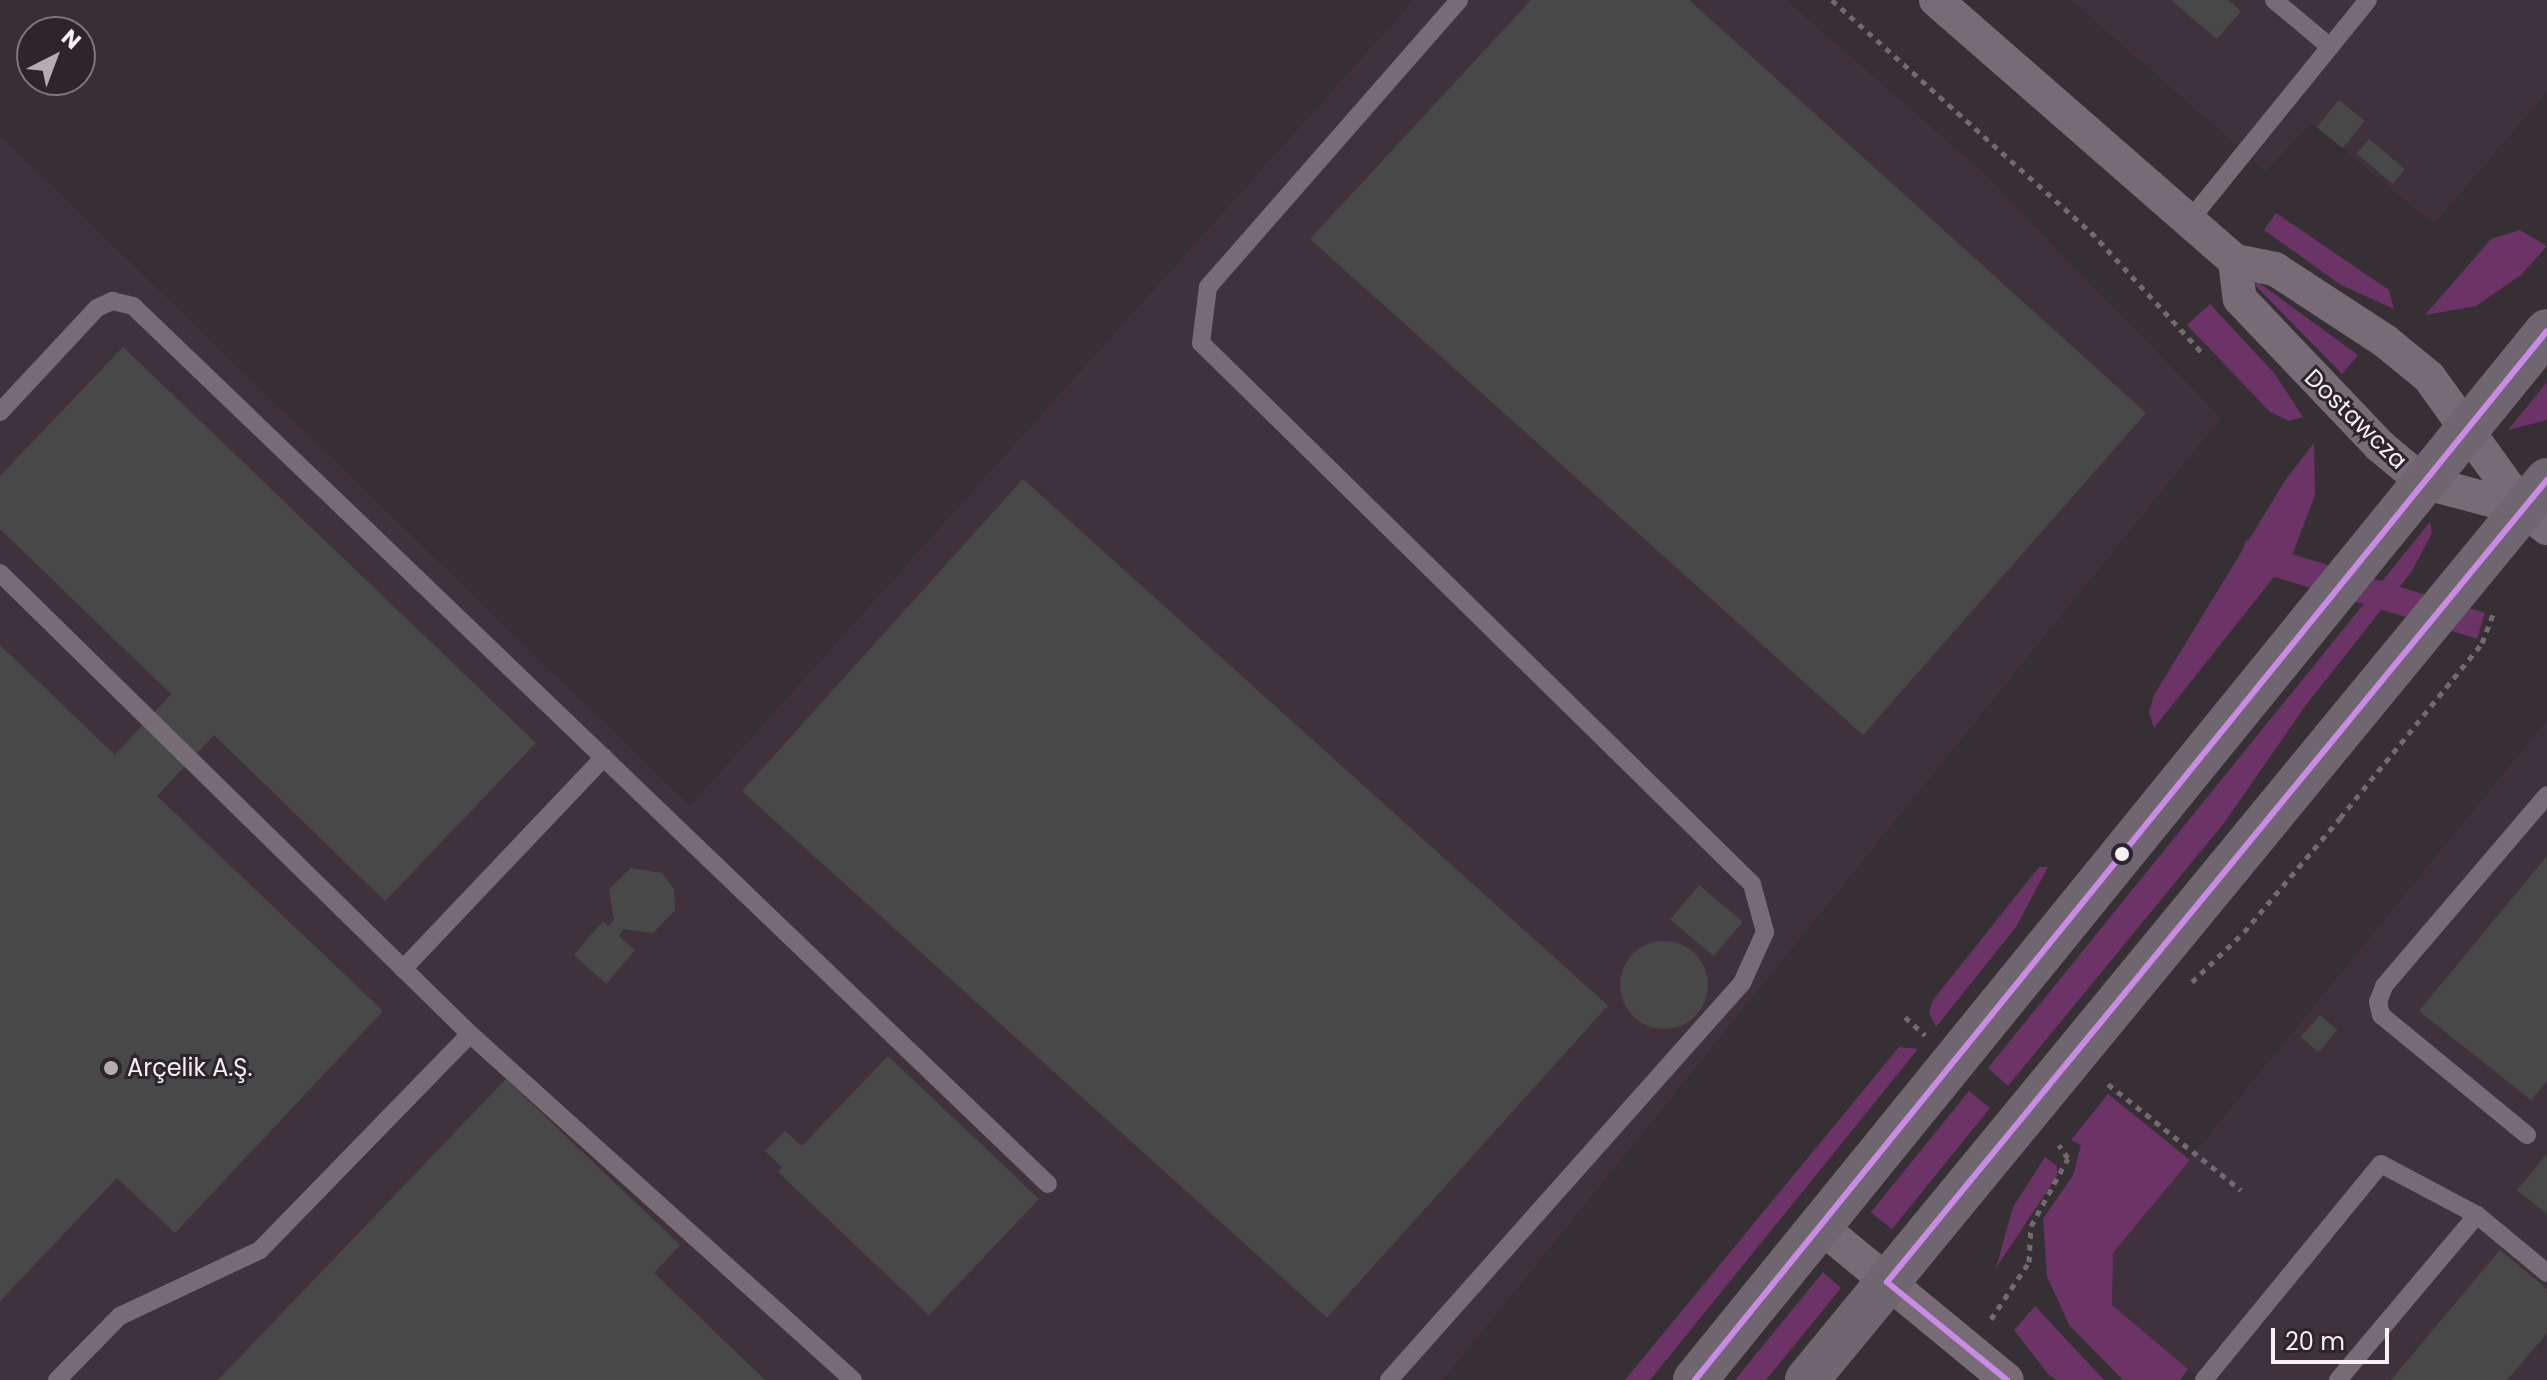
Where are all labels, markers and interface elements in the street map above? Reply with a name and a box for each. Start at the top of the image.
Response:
north arrow [16,16,96,96]
text: N [55,22,88,56]
street label: Dostawcza [2299,363,2413,475]
unlabelled marker [2114,846,2130,862]
place label: Arçelik A.Ş. [127,1054,252,1082]
marker: Arçelik A.Ş. [102,1059,120,1077]
scale bar [2275,1312,2393,1362]
text: 20 m [2285,1325,2345,1358]

